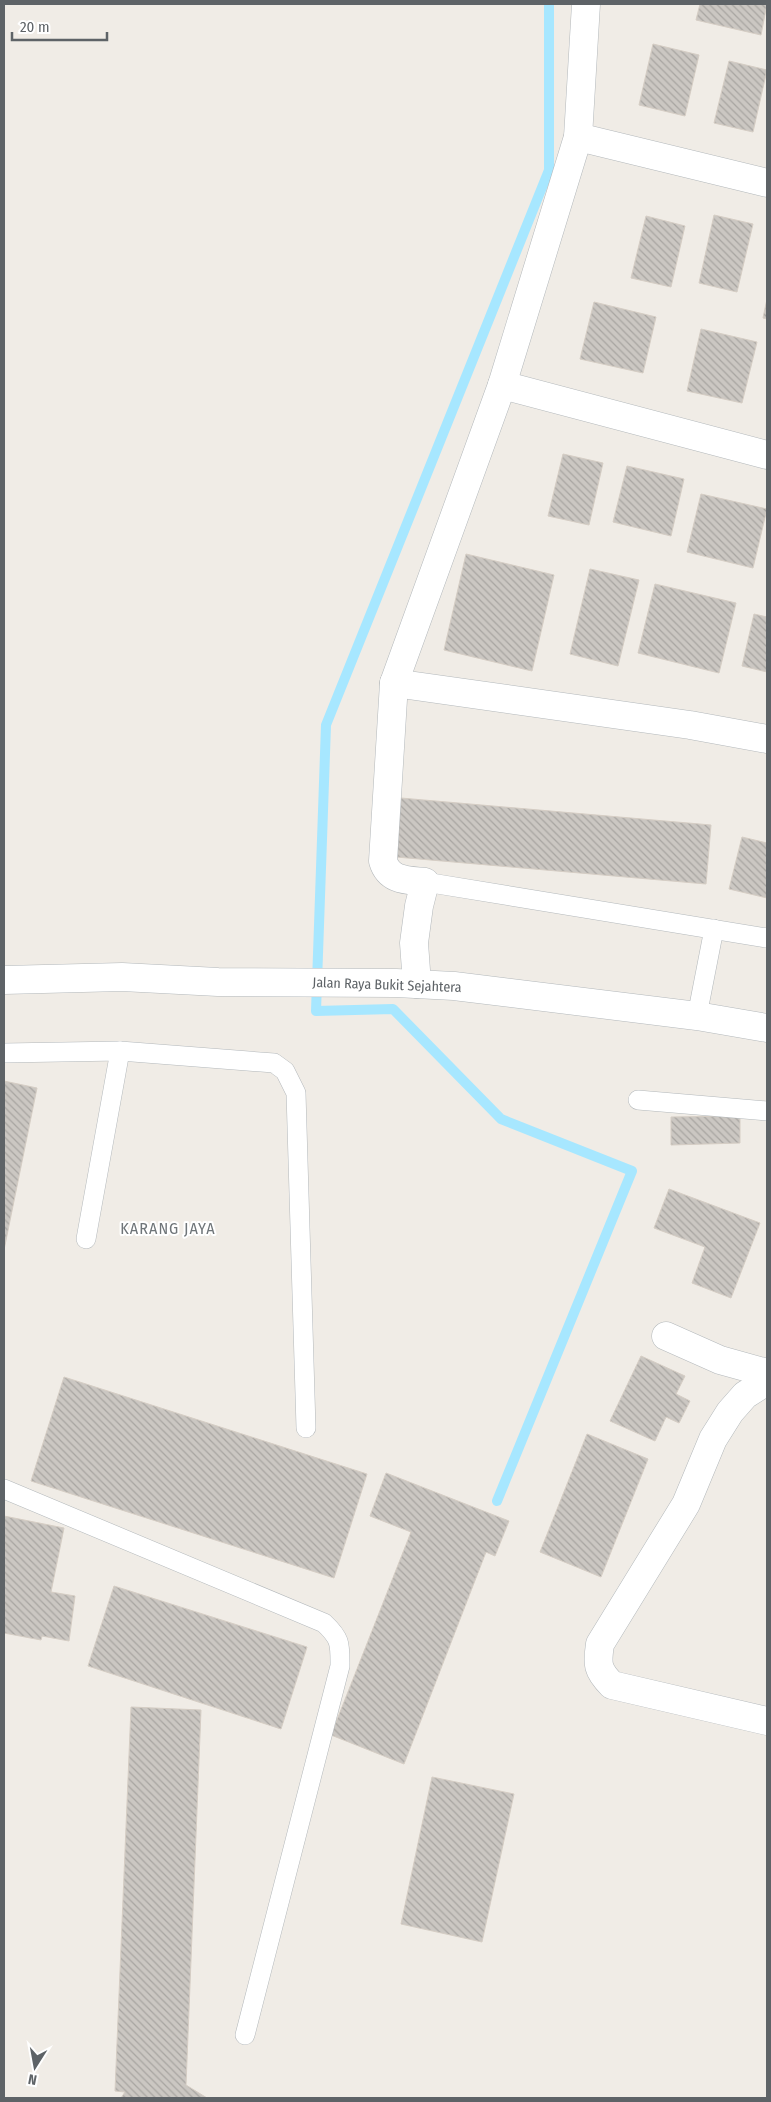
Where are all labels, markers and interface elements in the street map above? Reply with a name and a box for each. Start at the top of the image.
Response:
scale bar [12,10,108,42]
text: 20 m [20,18,50,36]
street label: Jalan Raya Bukit Sejahtera [312,974,462,996]
district label: KARANG JAYA [120,1219,216,1238]
north arrow [10,2042,60,2092]
text: N [27,2070,38,2088]

